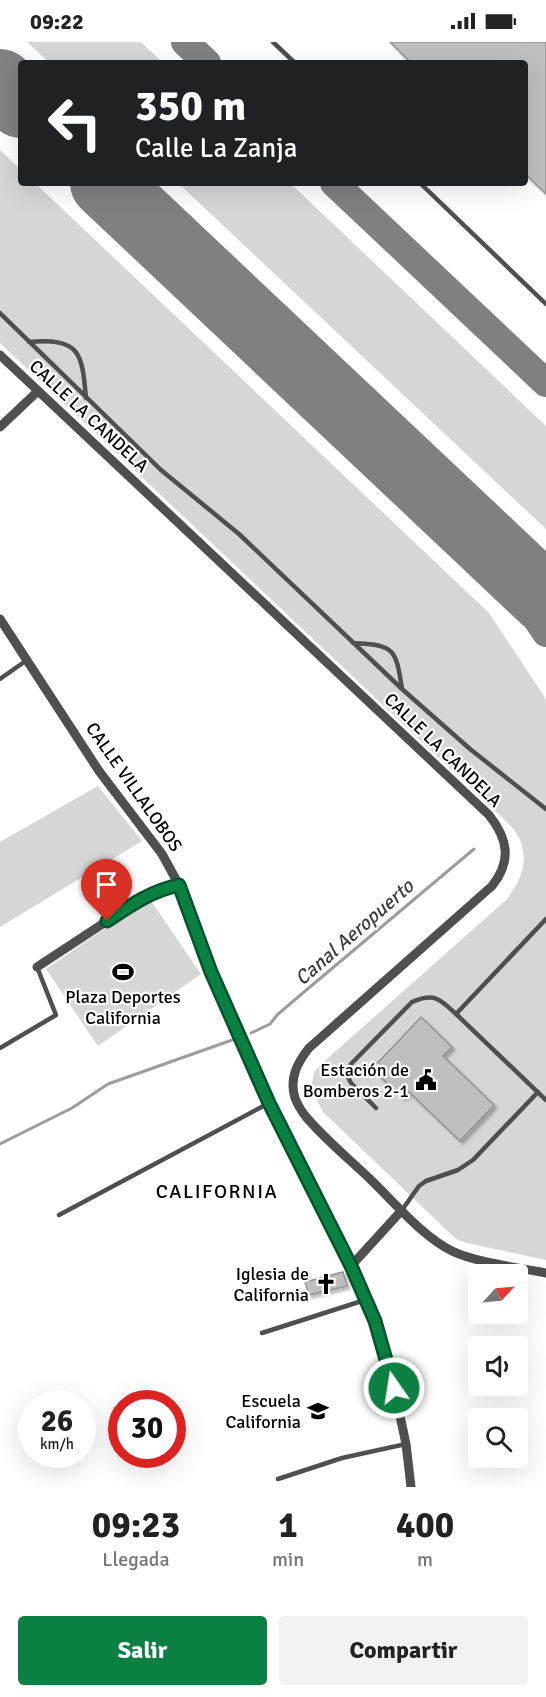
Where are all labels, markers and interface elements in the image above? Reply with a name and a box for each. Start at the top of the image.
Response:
text: 09:22 [30,8,84,35]
text: 350 m [135,81,246,132]
icon: left [36,84,114,162]
text: Calle La Zanja [135,132,297,165]
street label: CALLE LA CANDELA [25,355,153,477]
street label: CALLE LA CANDELA [380,688,506,812]
street label: CALLE VILLALOBOS [81,718,187,856]
pin [81,859,132,921]
icon: arrive [90,868,123,901]
water label: Canal Aeropuerto [290,873,420,991]
sports icon: Plaza Deportes California [111,960,135,984]
place label: Plaza Deportes California [65,986,181,1029]
place label: Estación de Bomberos 2-1 [303,1059,409,1102]
public building icon: Estación de Bomberos 2-1 [414,1068,438,1092]
district label: CALIFORNIA [156,1179,278,1204]
place label: Iglesia de California [233,1263,309,1306]
north arrow [468,1264,528,1324]
map controls [468,1264,528,1468]
church icon: Iglesia de California [314,1272,338,1296]
button: sound [468,1336,528,1396]
position arrow [362,1356,426,1420]
speed limit sign: 30 [108,1390,186,1468]
place label: Escuela California [225,1390,301,1433]
school or university icon: Escuela California [306,1399,330,1423]
text: 26 [41,1403,73,1440]
button: search [468,1408,528,1468]
text: km/h [40,1435,74,1453]
text: 09:23 [92,1503,180,1548]
text: 1 [278,1503,298,1548]
text: 400 [396,1503,454,1548]
text: Llegada [102,1547,170,1572]
text: min [272,1547,304,1572]
text: m [417,1547,433,1572]
button: Salir [18,1616,267,1685]
button: Compartir [279,1616,528,1685]

